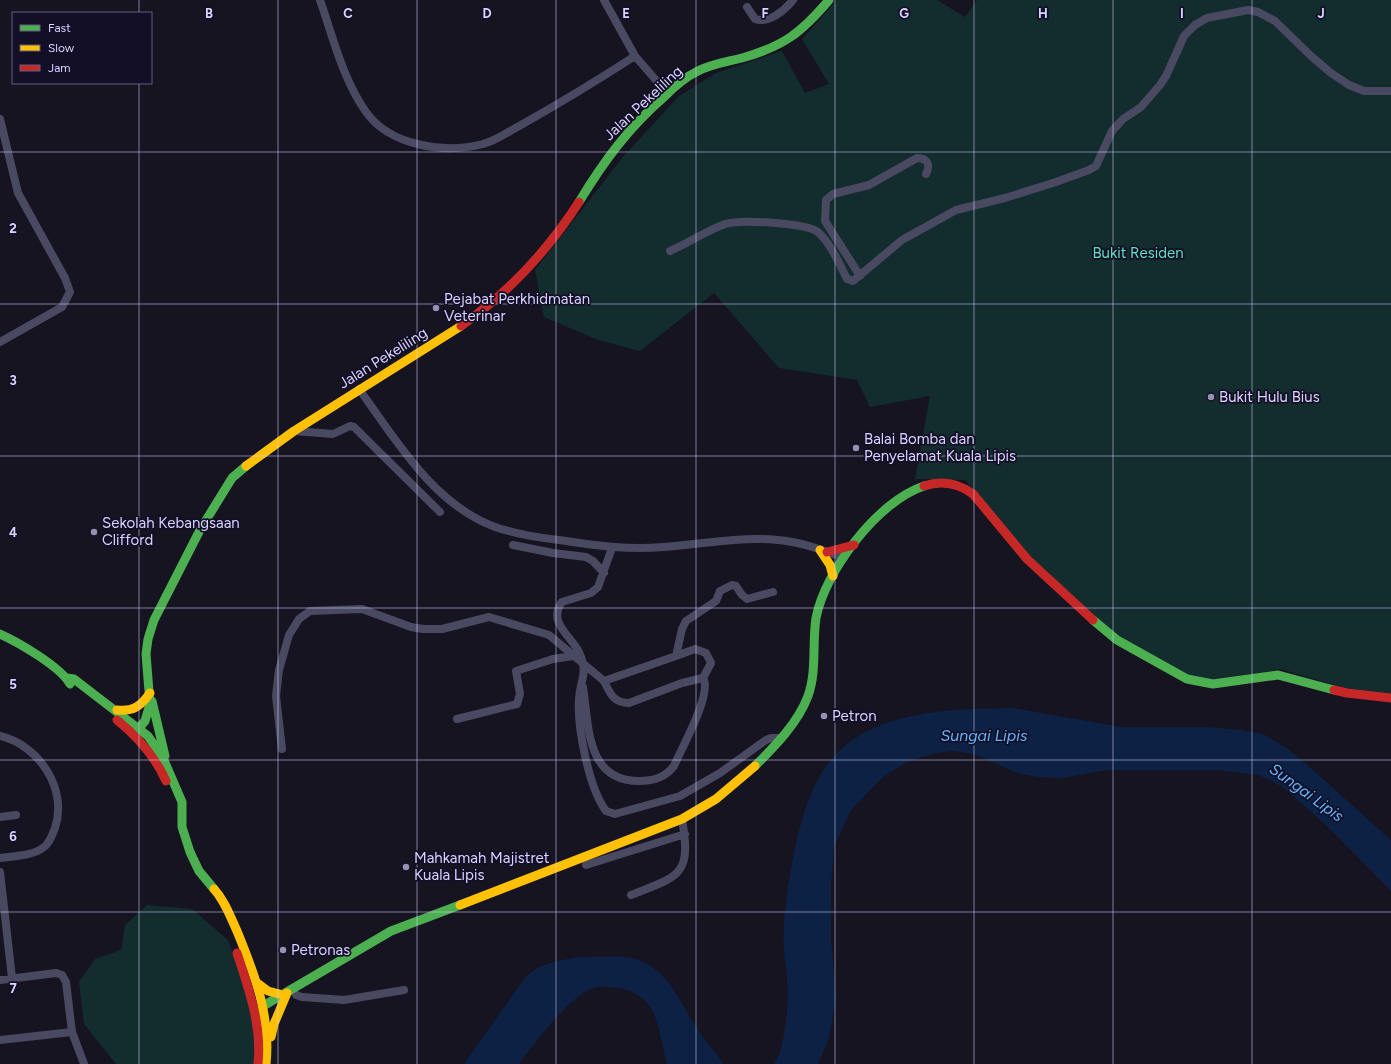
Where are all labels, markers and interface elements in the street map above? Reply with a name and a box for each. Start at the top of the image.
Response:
text: B [205,6,213,21]
text: C [343,6,353,21]
text: D [482,6,492,21]
text: E [622,6,630,21]
text: F [761,6,769,21]
text: G [899,6,909,21]
text: H [1038,6,1048,21]
text: I [1180,6,1184,21]
text: J [1317,6,1325,21]
legend [12,12,152,84]
text: Fast [48,21,71,35]
text: Slow [48,41,75,55]
text: Jam [48,61,71,75]
street label: Jalan Pekeliling [600,62,686,144]
text: 2 [9,221,17,236]
park label: Bukit Residen [1092,244,1184,262]
place label: Pejabat Perkhidmatan Veterinar [444,290,590,325]
marker: Pejabat Perkhidmatan Veterinar [431,303,441,313]
street label: Jalan Pekeliling [335,324,431,392]
text: 3 [9,373,17,388]
place label: Bukit Hulu Bius [1219,388,1320,406]
marker: Bukit Hulu Bius [1206,392,1216,402]
place label: Balai Bomba dan Penyelamat Kuala Lipis [864,430,1016,465]
marker: Balai Bomba dan Penyelamat Kuala Lipis [851,443,861,453]
place label: Sekolah Kebangsaan Clifford [102,514,240,549]
text: 4 [9,525,17,540]
marker: Sekolah Kebangsaan Clifford [89,527,99,537]
text: 5 [9,677,17,692]
place label: Petron [832,707,877,725]
marker: Petron [819,711,829,721]
water label: Sungai Lipis [941,726,1028,745]
water label: Sungai Lipis [1266,759,1348,826]
text: 6 [9,829,17,844]
place label: Mahkamah Majistret Kuala Lipis [414,849,550,884]
marker: Mahkamah Majistret Kuala Lipis [401,862,411,872]
place label: Petronas [291,941,350,959]
marker: Petronas [278,945,288,955]
text: 7 [9,981,17,996]

